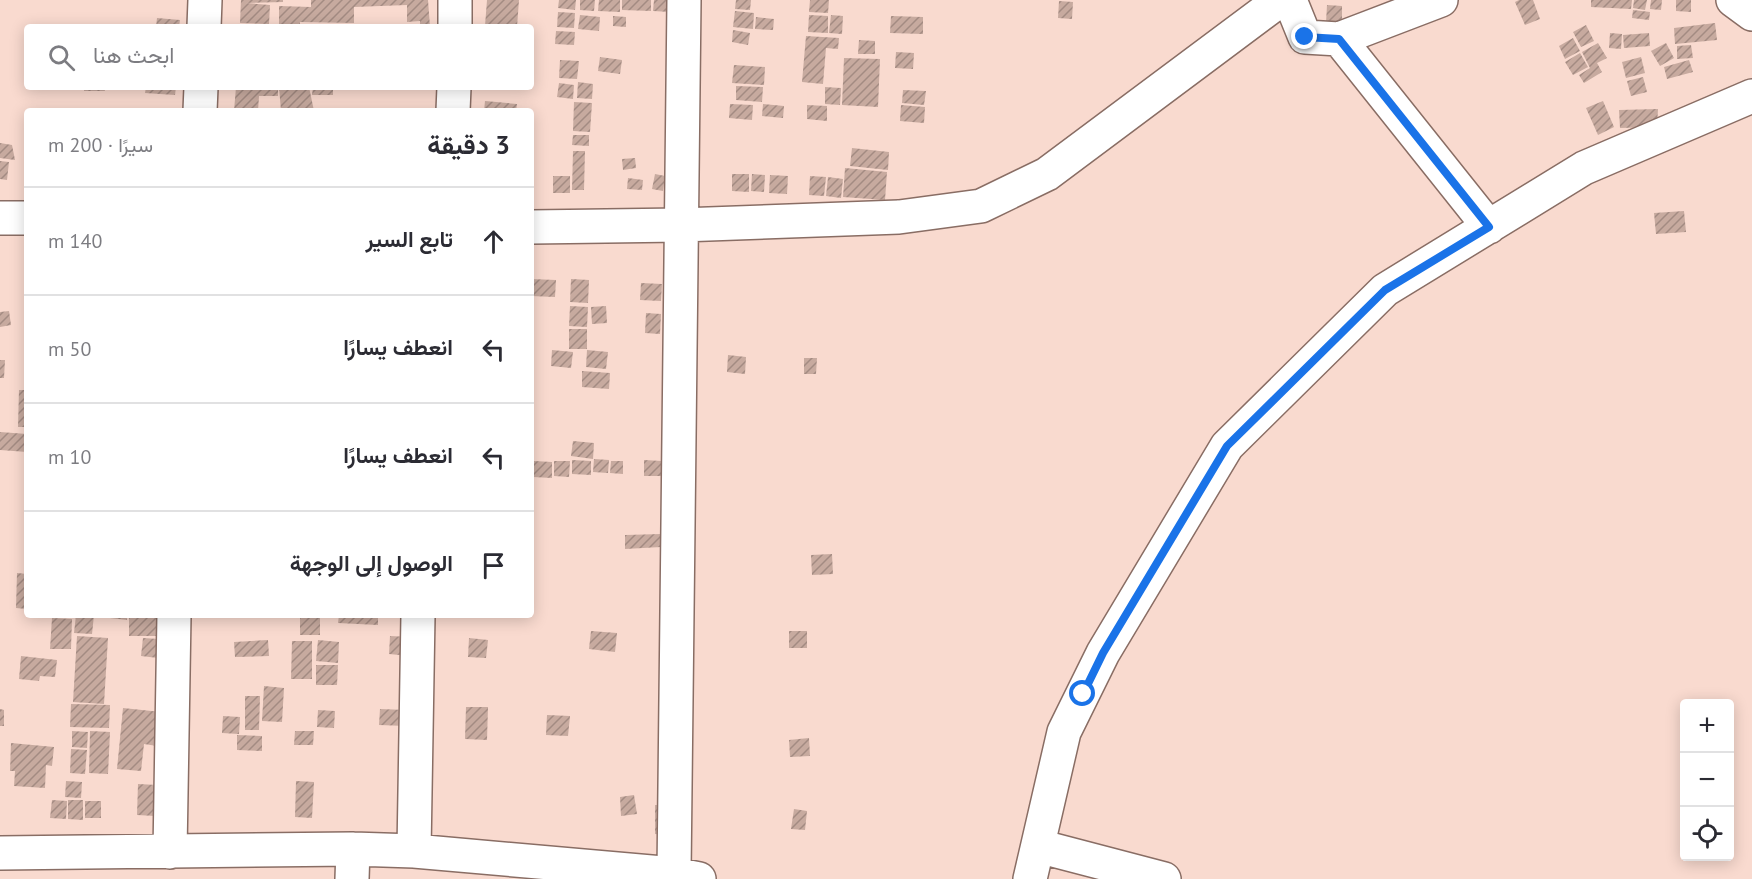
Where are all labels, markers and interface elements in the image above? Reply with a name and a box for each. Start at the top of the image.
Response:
route end [1291,23,1317,49]
search box [24,24,534,90]
icon: search [45,41,78,74]
text: ابحث هنا [93,41,174,69]
text: 3 دقيقة [427,128,510,161]
text: سيرًا · 200 m [48,132,153,158]
text: تابع السير [365,225,453,253]
icon: ahead [477,225,510,258]
text: 140 m [48,228,102,254]
text: انعطف يسارًا [343,333,453,361]
icon: left [477,333,510,366]
text: 50 m [48,336,91,362]
text: انعطف يسارًا [343,441,453,469]
icon: left [477,441,510,474]
text: 10 m [48,444,91,470]
text: الوصول إلى الوجهة [290,549,453,577]
icon: arrive [477,549,510,582]
route start [1069,680,1095,706]
map controls [1680,699,1734,861]
button: + [1680,699,1734,753]
button: − [1680,753,1734,807]
button: locate [1680,807,1734,861]

